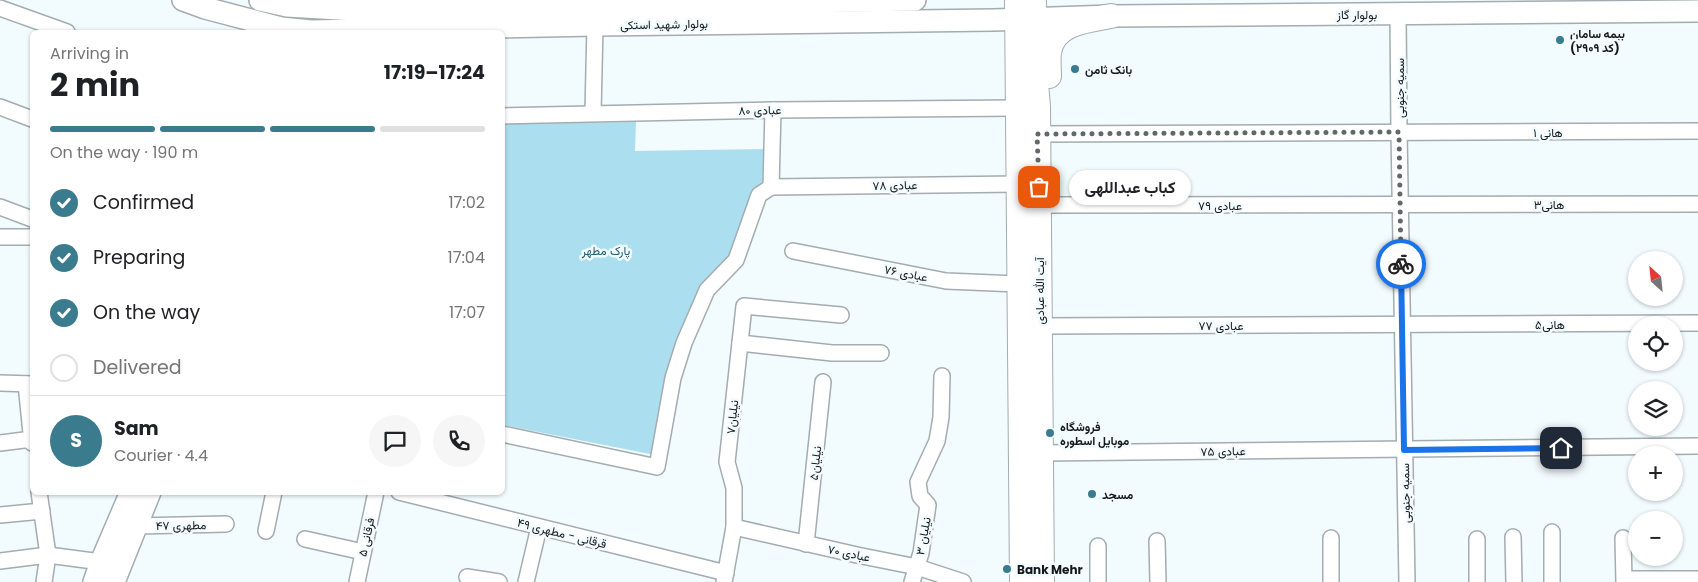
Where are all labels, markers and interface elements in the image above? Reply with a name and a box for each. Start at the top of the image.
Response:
street label: بولوار گاز [1336,6,1377,23]
street label: بولوار شهید استکی [620,15,708,33]
place label: بیمه سامان (کد ۲۹۰۹) [1570,25,1625,56]
marker: بیمه سامان (کد ۲۹۰۹) [1554,34,1566,46]
text: Arriving in [50,42,129,65]
street label: سمیه جنوبی [1391,58,1408,118]
text: 17:19–17:24 [384,59,485,86]
place label: بانک ثامن [1085,61,1132,78]
text: 2 min [50,62,140,107]
marker: بانک ثامن [1069,63,1081,75]
street label: عبادی ۸۰ [738,101,782,119]
street label: هانی ۱ [1533,124,1563,141]
text: On the way · 190 m [50,141,198,164]
pin [1018,166,1060,208]
callout: کباب عبداللهی [1069,170,1192,204]
icon: bag [1025,173,1053,201]
street label: عبادی ۷۸ [872,176,918,194]
text: کباب عبداللهی [1085,176,1175,199]
icon: check [50,189,78,217]
text: Confirmed [93,189,194,216]
text: 17:02 [448,191,485,214]
street label: هانی۳ [1534,196,1564,213]
street label: عبادی ۷۹ [1198,197,1242,214]
courier [1376,239,1426,289]
park label: پارک مطهر [581,242,631,259]
icon: check [50,244,78,272]
text: Preparing [93,244,185,271]
text: 17:04 [448,246,485,269]
icon: bike [1387,250,1415,278]
north arrow [1628,251,1682,306]
map controls [1628,251,1683,566]
street label: آیت الله عبادی [1031,256,1048,324]
street label: عبادی ۷۶ [883,260,929,286]
icon: check [50,299,78,327]
text: On the way [93,299,200,326]
text: 17:07 [449,301,485,324]
street label: هانی۵ [1535,316,1565,333]
button: locate [1628,316,1683,371]
street label: عبادی ۷۷ [1198,317,1244,334]
text: Delivered [93,354,182,381]
button: layers [1628,381,1683,436]
street label: نیلیان۷ [722,399,742,435]
text: Sam [114,415,159,442]
button: chat [369,415,421,467]
button: phone [433,415,485,467]
place label: فروشگاه موبایل اسطوره [1060,418,1130,449]
text: S [70,427,82,454]
marker: فروشگاه موبایل اسطوره [1044,427,1056,439]
pin [1540,427,1582,469]
icon: home [1547,434,1575,462]
street label: عبادی ۷۵ [1200,442,1246,460]
text: Courier · 4.4 [114,444,208,467]
street label: نیلیان۵ [805,445,825,481]
button: + [1628,446,1683,501]
street label: سمیه جنوبی [1396,463,1414,523]
place label: مسجد [1102,486,1134,503]
marker: مسجد [1086,488,1098,500]
button: − [1628,511,1683,566]
street label: قرقانی - مطهری ۴۹ [516,514,608,552]
street label: مطهری ۴۷ [156,516,206,534]
street label: فرقانی ۵ [354,516,378,558]
street label: نیلیان ۳ [911,516,935,556]
street label: عبادی ۷۰ [826,540,872,566]
place label: Bank Mehr [1017,561,1083,578]
marker: Bank Mehr [1001,563,1013,575]

